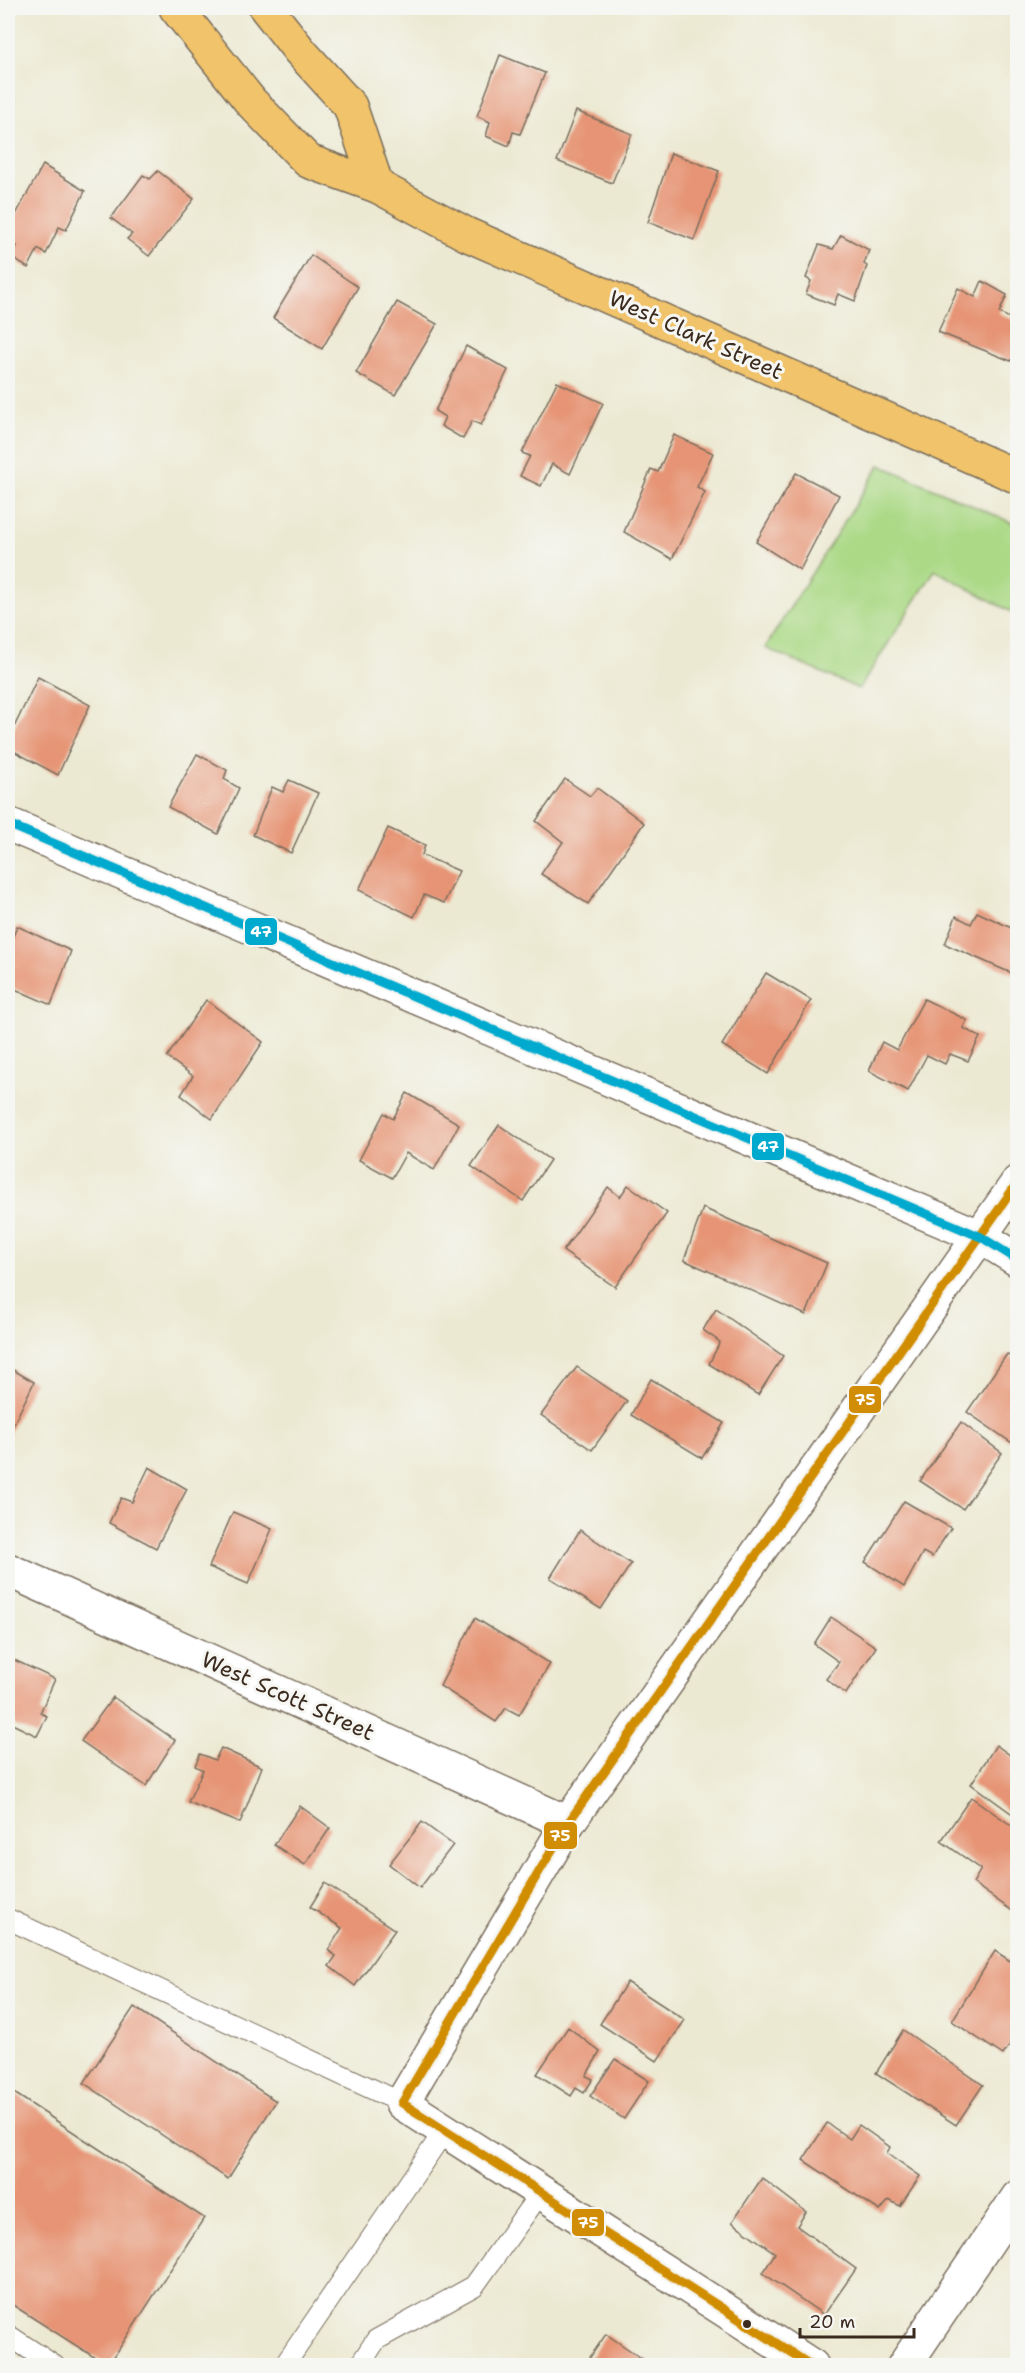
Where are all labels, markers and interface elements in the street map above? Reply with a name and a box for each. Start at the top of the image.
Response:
street label: West Clark Street [604,284,788,386]
line badge: 47 [244,917,278,946]
text: 47 [250,921,272,942]
line badge: 47 [751,1132,785,1161]
text: 47 [757,1136,779,1157]
line badge: 75 [848,1385,882,1414]
text: 75 [855,1389,875,1410]
street label: West Scott Street [197,1645,379,1747]
line badge: 75 [543,1821,578,1850]
text: 75 [550,1825,570,1846]
line badge: 75 [571,2208,605,2237]
text: 75 [578,2212,598,2233]
scale bar [800,2301,914,2339]
text: 20 m [809,2310,855,2334]
unlabelled marker [741,2318,753,2330]

